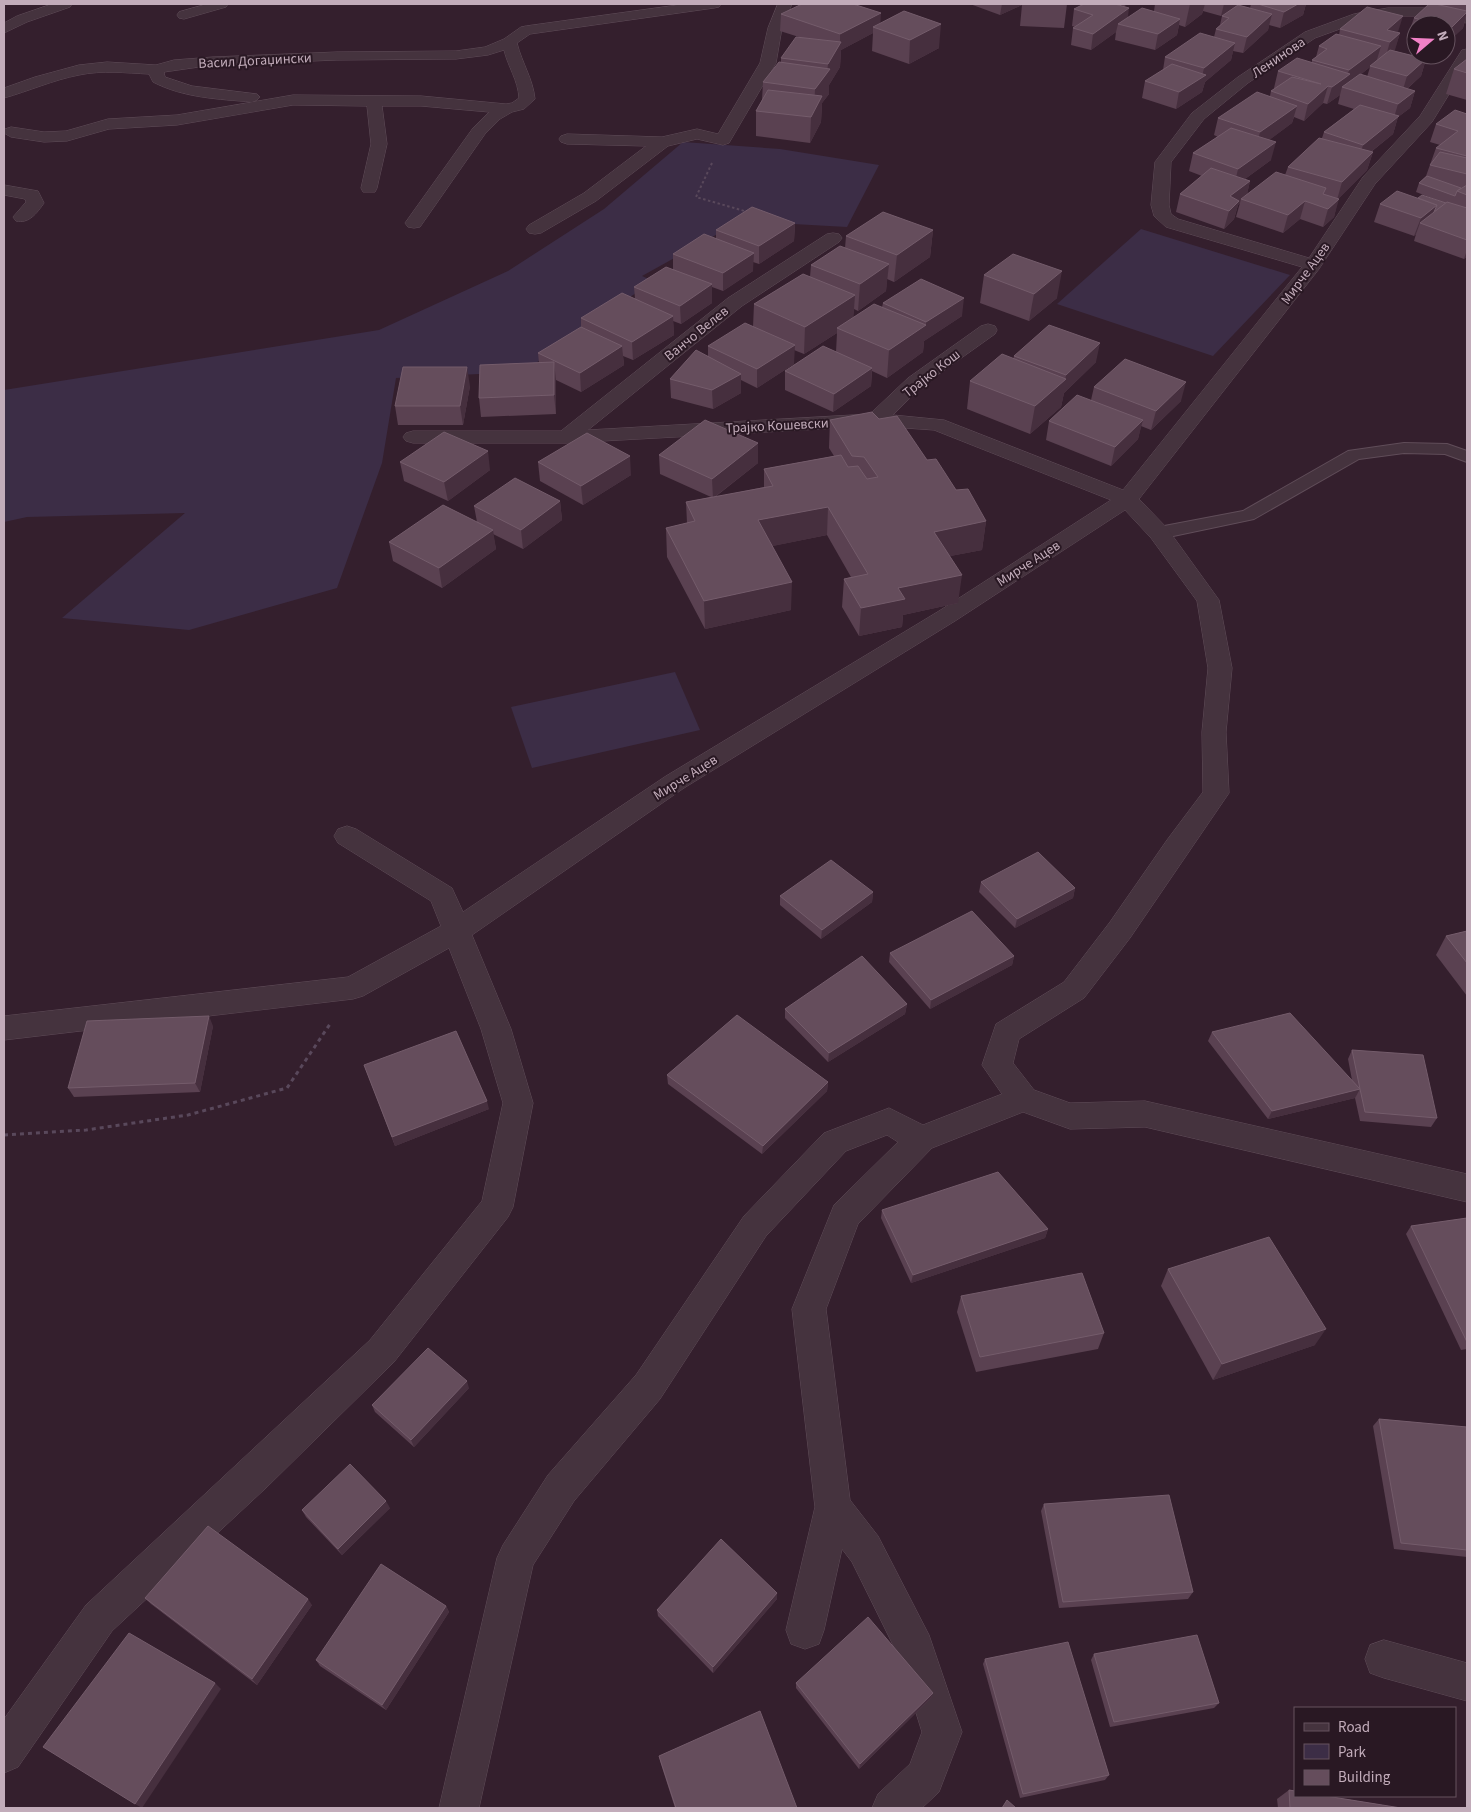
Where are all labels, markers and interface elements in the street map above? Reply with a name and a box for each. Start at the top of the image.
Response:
north arrow [1406,15,1456,65]
text: N [1431,28,1453,44]
street label: Ленинова [1248,32,1310,83]
street label: Васил Догаџински [198,48,312,74]
street label: Мирче Ацев [1276,238,1335,309]
street label: Ванчо Велев [660,302,733,366]
street label: Трајко Кош [899,345,965,403]
street label: Трајко Кошевски [725,413,829,439]
street label: Мирче Ацев [993,536,1064,592]
street label: Мирче Ацев [650,750,721,805]
legend [1294,1707,1456,1797]
text: Road [1338,1717,1370,1738]
text: Park [1338,1742,1367,1763]
text: Building [1338,1767,1391,1788]

